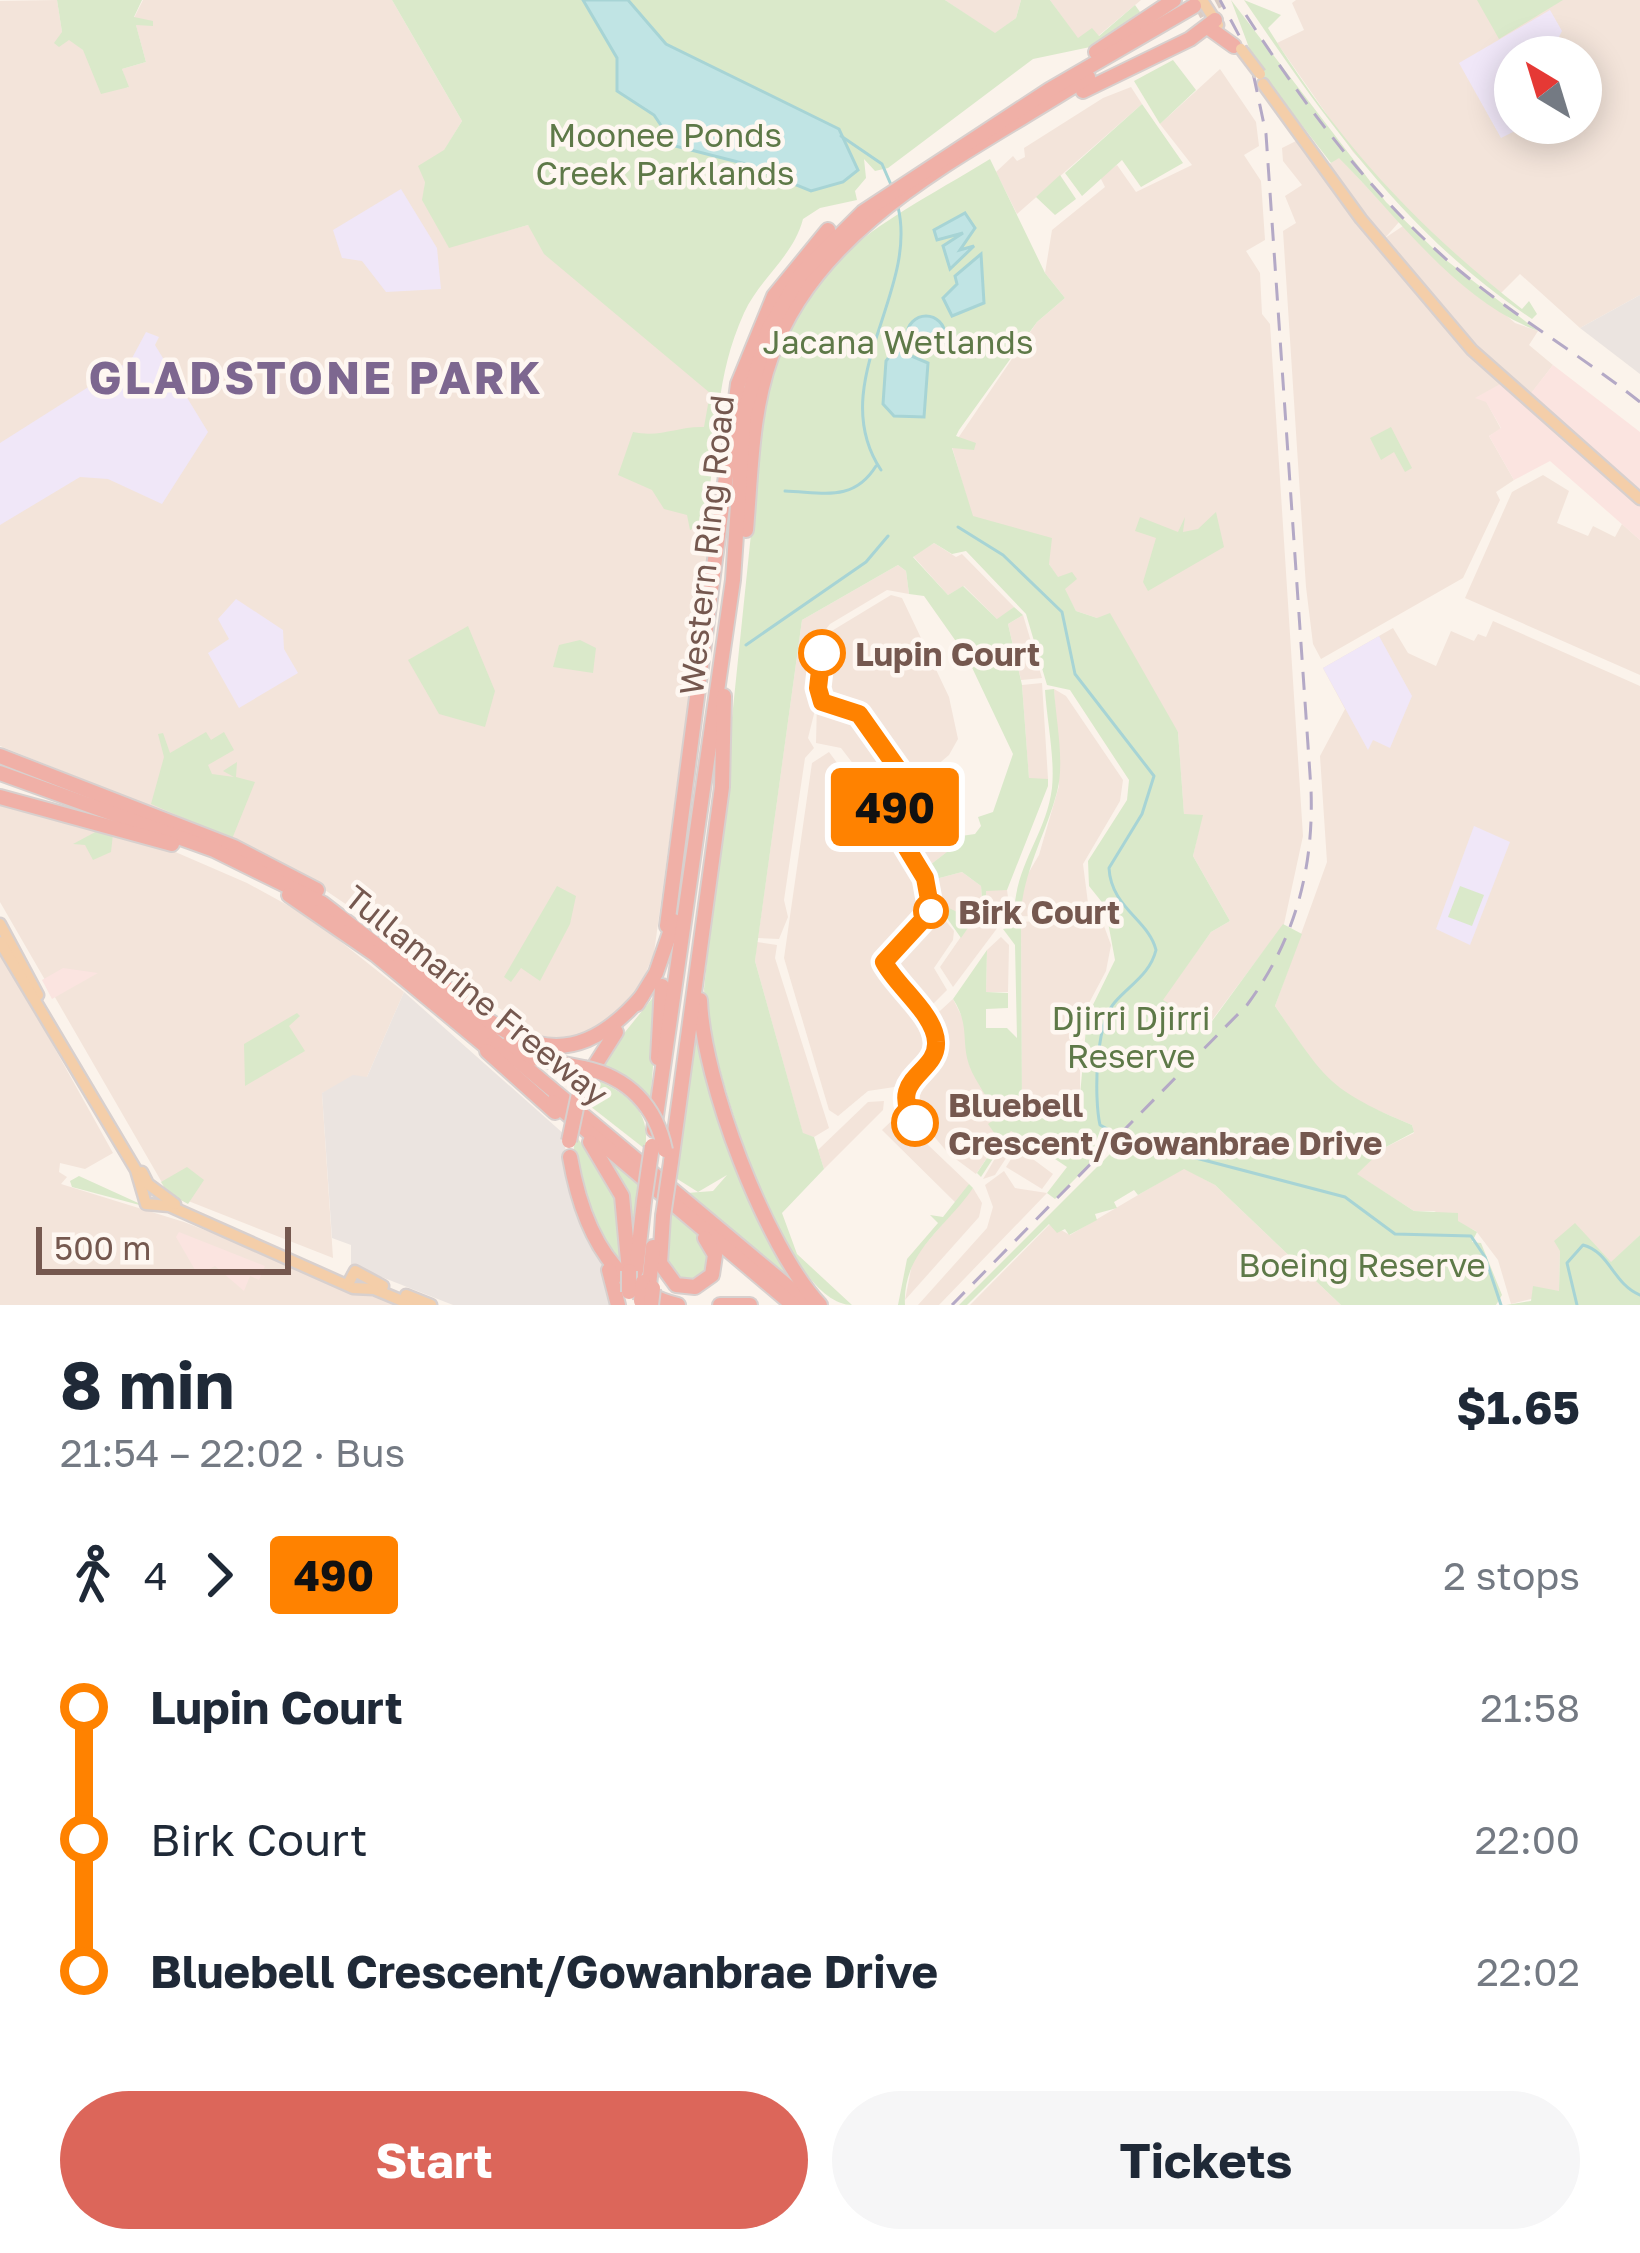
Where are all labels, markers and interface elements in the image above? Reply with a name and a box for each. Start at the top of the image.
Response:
north arrow [1494,36,1602,144]
map controls [1494,36,1602,144]
park label: Moonee Ponds Creek Parklands [536,115,794,192]
park label: Jacana Wetlands [763,322,1033,361]
district label: GLADSTONE PARK [88,350,544,404]
street label: Western Ring Road [671,393,741,697]
marker: Lupin Court [800,631,844,675]
place label: Lupin Court [855,634,1040,673]
line badge: 490 [826,768,964,846]
text: 490 [855,782,935,832]
street label: Tullamarine Freeway [338,877,616,1113]
place label: Birk Court [958,892,1120,931]
marker: Birk Court [915,895,947,927]
park label: Djirri Djirri Reserve [1052,998,1211,1075]
place label: Bluebell Crescent/Gowanbrae Drive [948,1085,1382,1162]
marker: Bluebell Crescent/Gowanbrae Drive [893,1101,937,1145]
scale bar [36,1221,291,1274]
text: 500 m [54,1228,152,1267]
park label: Boeing Reserve [1238,1245,1486,1284]
text: 8 min [60,1344,235,1424]
text: $1.65 [1456,1380,1580,1434]
text: 21:54 – 22:02 · Bus [60,1429,405,1476]
icon: walk [60,1542,126,1608]
icon: forward [186,1542,252,1608]
text: 490 [294,1550,374,1600]
text: 4 [144,1552,168,1599]
text: 2 stops [1443,1552,1580,1599]
text: Lupin Court [150,1680,403,1734]
text: 21:58 [1480,1684,1580,1731]
text: Birk Court [150,1812,368,1866]
text: 22:00 [1475,1816,1580,1863]
text: Bluebell Crescent/Gowanbrae Drive [150,1944,938,1998]
text: 22:02 [1476,1948,1580,1995]
button: Start [60,2091,808,2229]
button: Tickets [832,2091,1580,2229]

